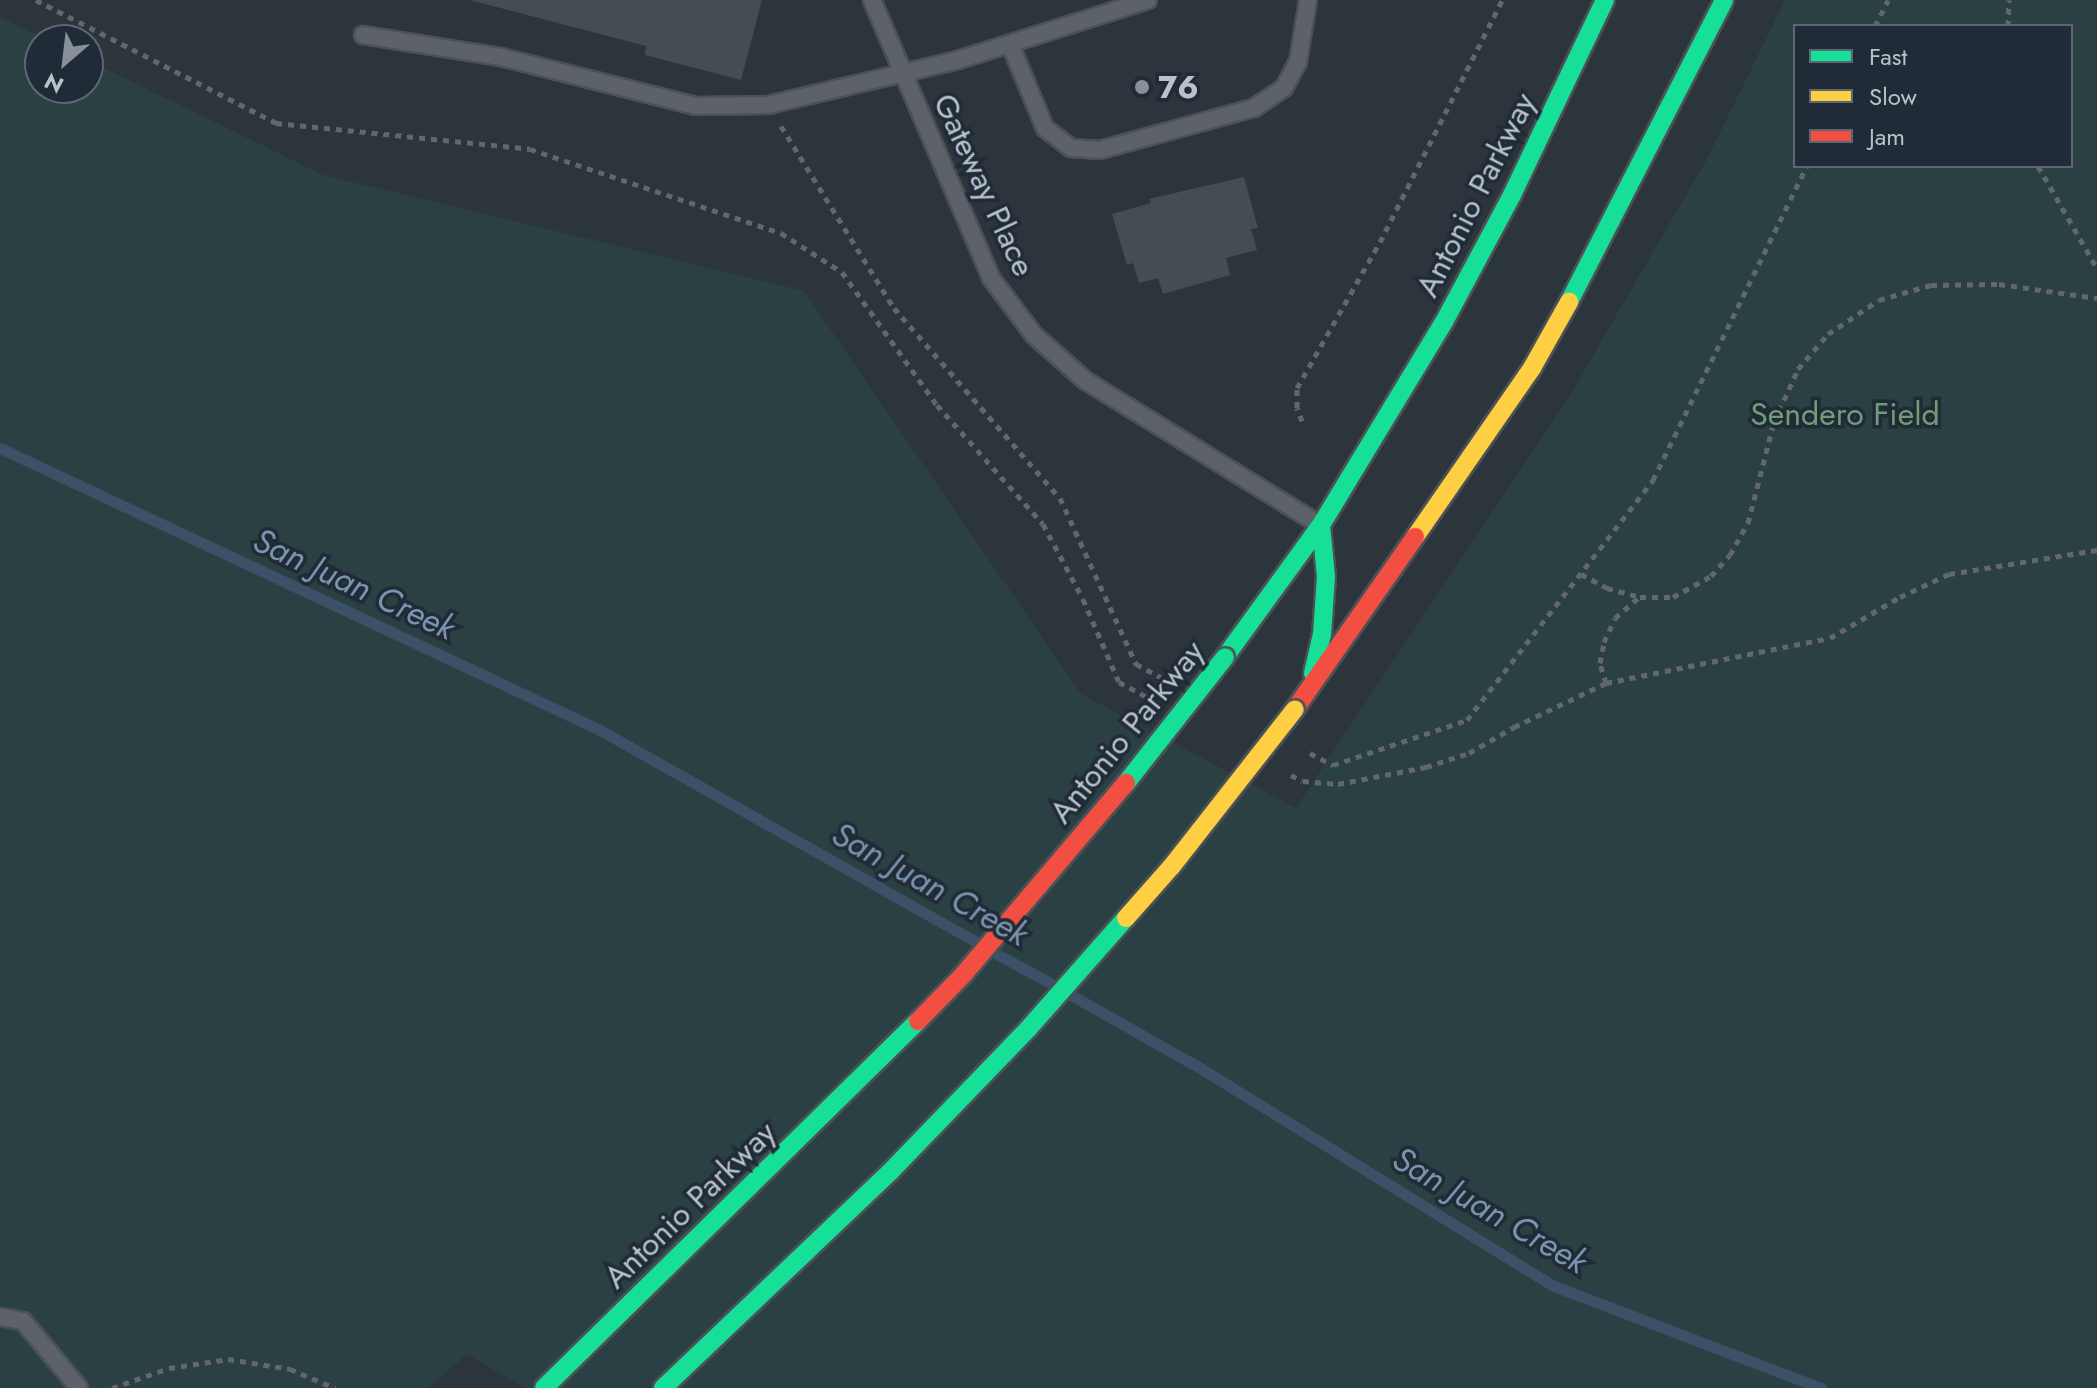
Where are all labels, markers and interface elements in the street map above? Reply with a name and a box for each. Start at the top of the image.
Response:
north arrow [24,24,104,104]
legend [1793,24,2073,168]
text: Fast [1869,39,1907,74]
text: N [38,65,69,102]
place label: 76 [1158,68,1199,106]
marker: 76 [1133,78,1151,96]
text: Slow [1869,79,1917,114]
street label: Antonio Parkway [1408,87,1544,303]
street label: Gateway Place [925,88,1043,282]
text: Jam [1869,119,1905,154]
park label: Sendero Field [1750,395,1940,433]
water label: San Juan Creek [247,519,461,649]
street label: Antonio Parkway [1042,633,1212,831]
water label: San Juan Creek [825,813,1035,955]
street label: Antonio Parkway [596,1113,784,1297]
water label: San Juan Creek [1385,1138,1595,1282]

